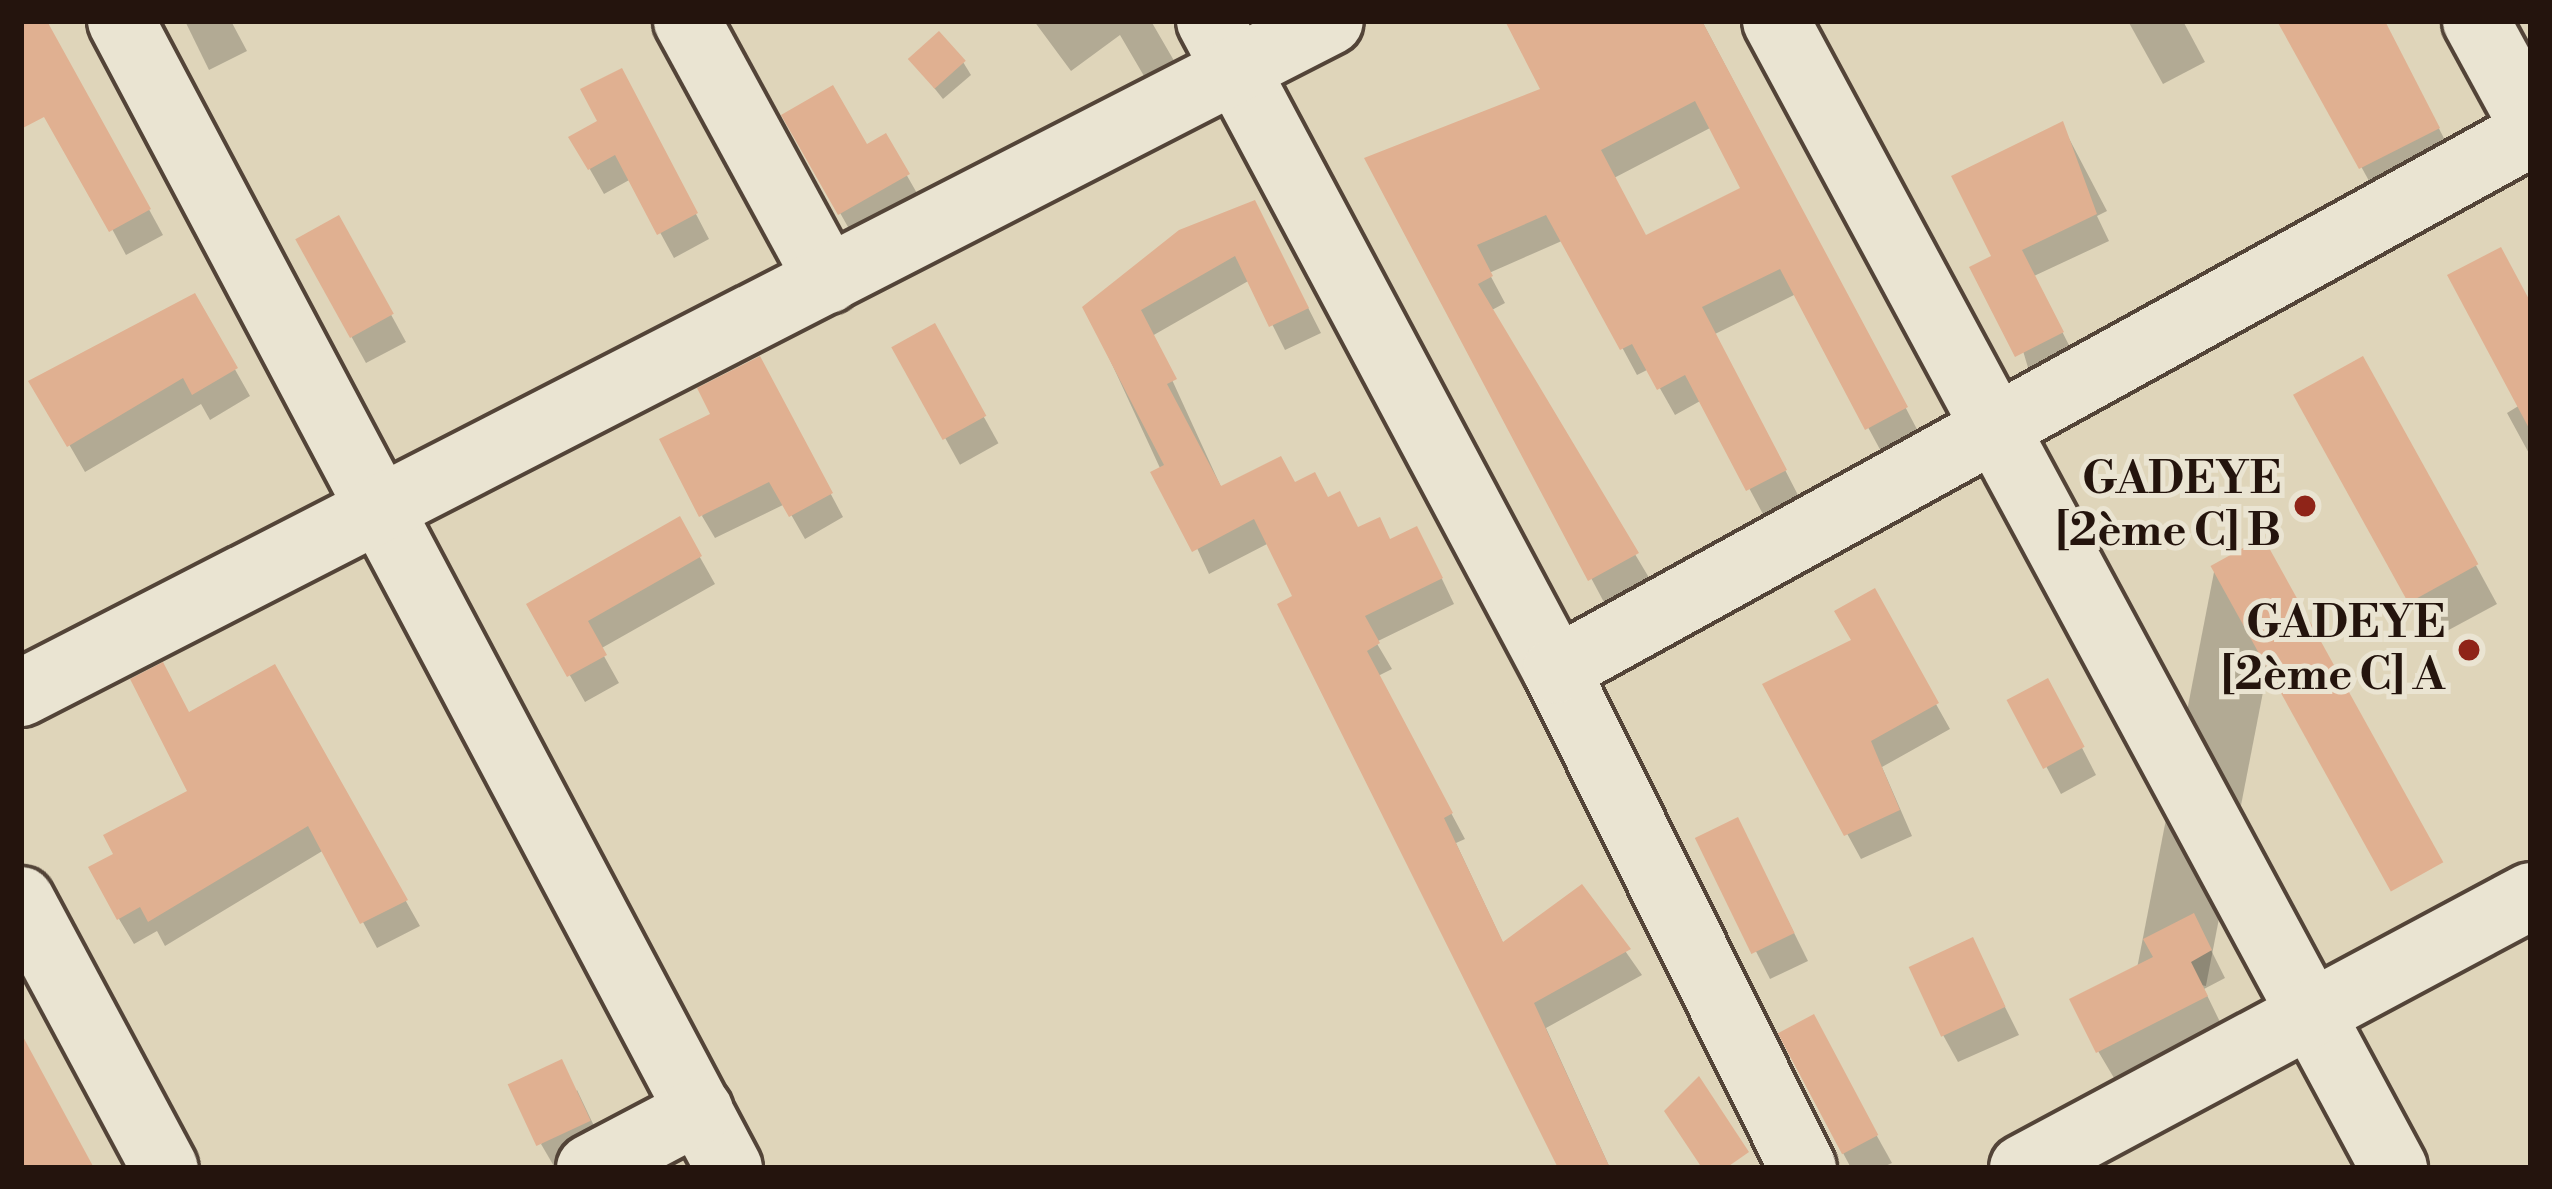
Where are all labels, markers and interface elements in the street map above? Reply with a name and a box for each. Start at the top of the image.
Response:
place label: GADEYE [2ème C] B [2055,453,2281,559]
marker: GADEYE [2ème C] B [2292,493,2318,519]
place label: GADEYE [2ème C] A [2220,597,2445,703]
marker: GADEYE [2ème C] A [2456,637,2482,663]

